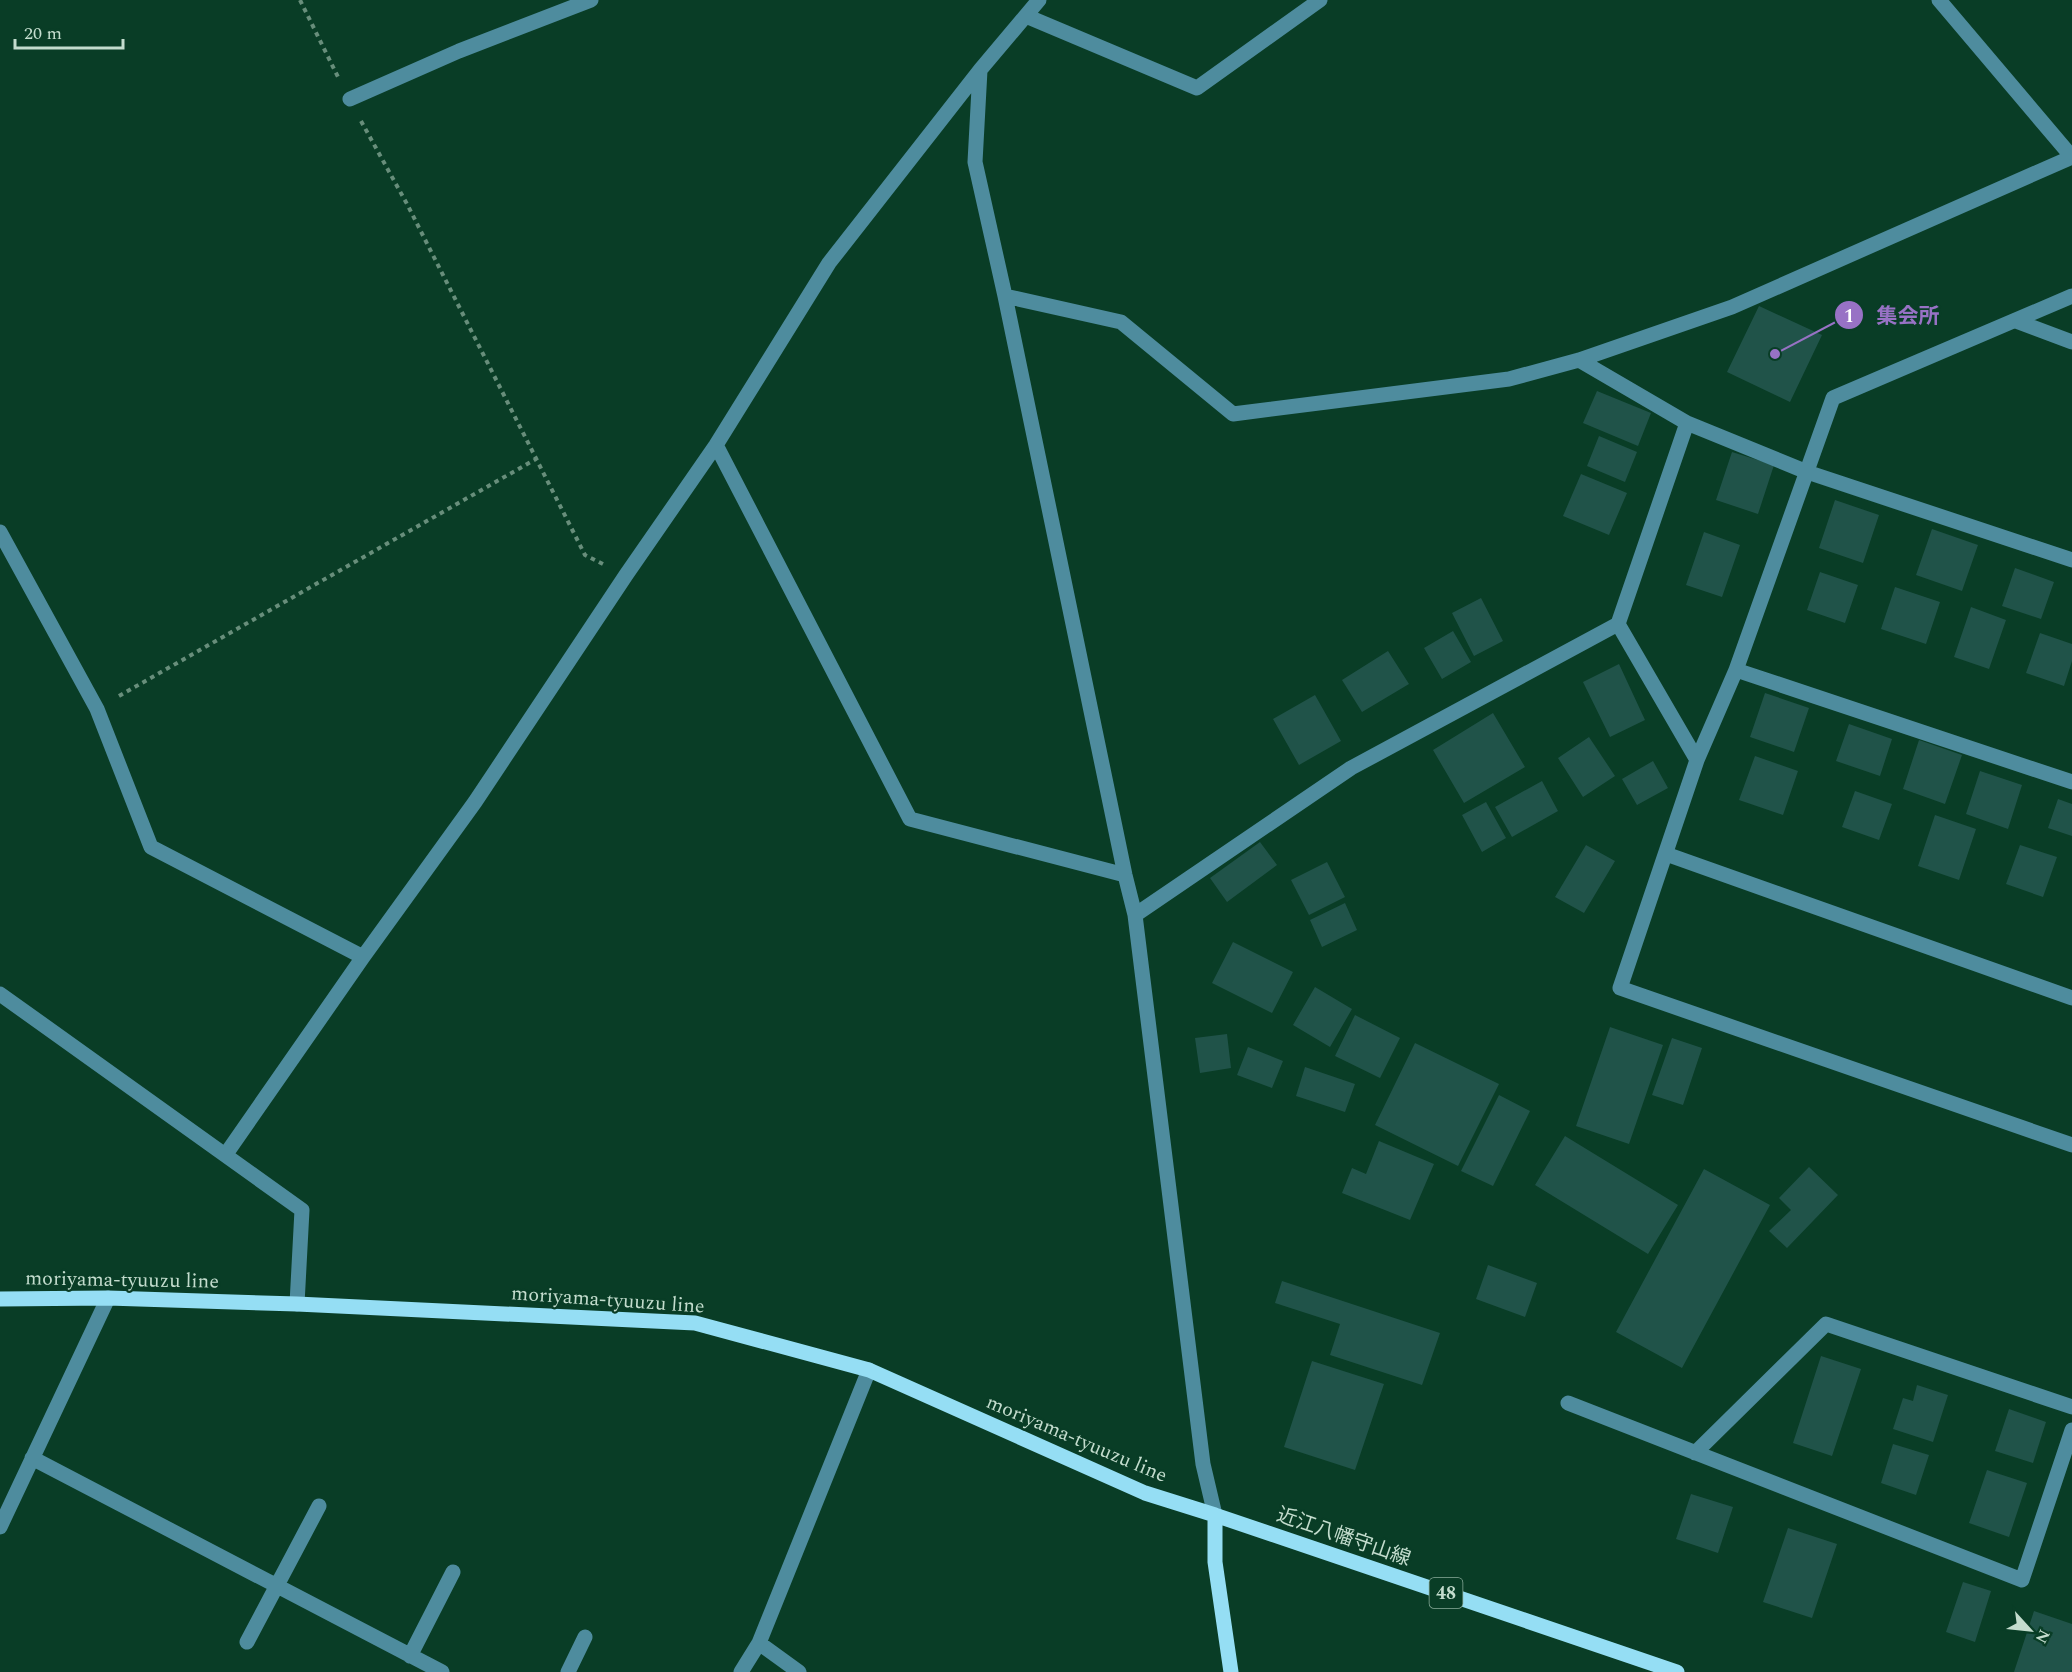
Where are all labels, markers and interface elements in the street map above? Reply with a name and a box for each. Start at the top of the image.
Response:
scale bar [15,12,123,50]
text: 20 m [24,20,62,47]
callout: 集会所 [1834,296,1951,335]
text: 集会所 [1877,301,1940,333]
text: 1 [1844,303,1854,330]
street label: moriyama-tyuuzu line [25,1263,219,1297]
street label: moriyama-tyuuzu line [510,1278,706,1322]
street label: moriyama-tyuuzu line [981,1387,1172,1491]
street label: 近江八幡守山線 [1273,1500,1415,1574]
road number: 48 [1430,1578,1462,1608]
north arrow [2000,1600,2060,1660]
text: N [2029,1625,2056,1648]

